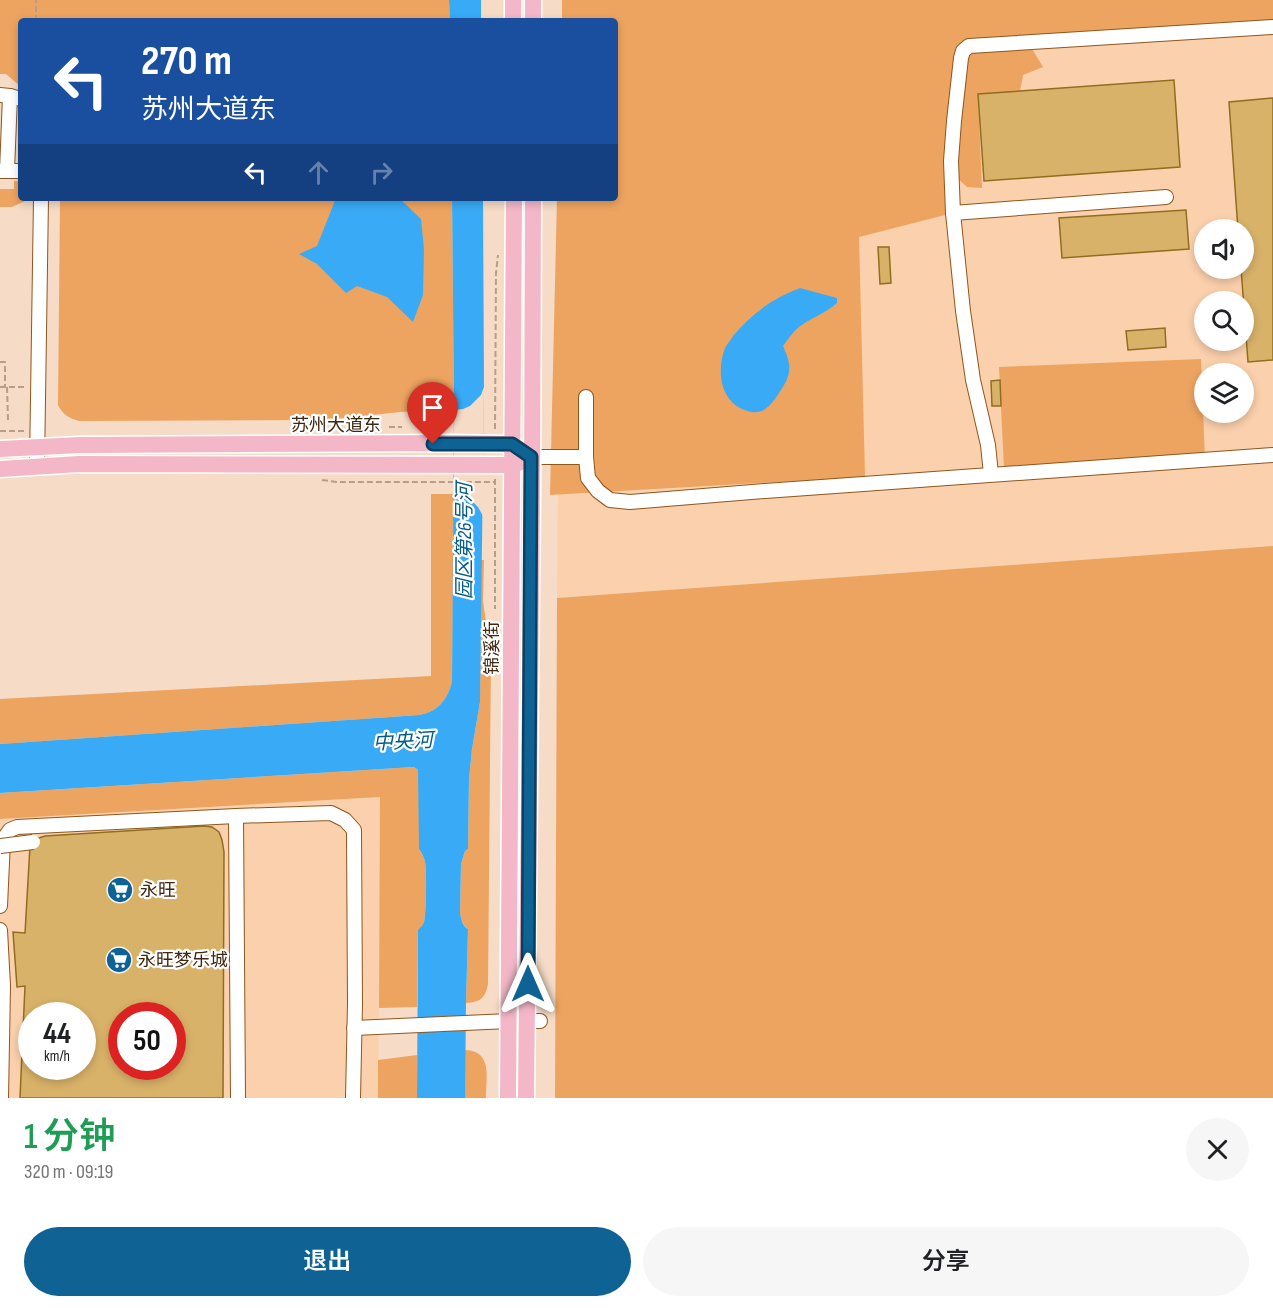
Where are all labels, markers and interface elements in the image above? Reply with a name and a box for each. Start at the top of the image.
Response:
text: 270 m [141,36,232,87]
icon: left [42,42,120,120]
text: 苏州大道东 [141,94,276,126]
icon: left [239,156,272,189]
icon: ahead [302,156,335,189]
icon: right [365,156,398,189]
map controls [1194,219,1254,423]
button: sound [1194,219,1254,279]
button: search [1194,291,1254,351]
button: layers [1194,363,1254,423]
pin [407,382,458,444]
icon: arrive [416,391,449,424]
street label: 苏州大道东 [291,415,381,436]
water label: 园区第26号河 [453,479,477,599]
street label: 锦溪街 [482,621,503,675]
water label: 中央河 [372,728,438,756]
supermarket icon: 永旺 [105,875,135,905]
place label: 永旺 [140,880,176,901]
supermarket icon: 永旺梦乐城 [104,945,134,975]
place label: 永旺梦乐城 [138,950,228,971]
position arrow [496,952,560,1016]
speed limit sign: 50 [108,1002,186,1080]
text: 44 [43,1016,71,1052]
text: km/h [44,1047,70,1066]
text: 1 分钟 [24,1116,115,1159]
button: close [1186,1118,1249,1181]
text: 320 m · 09:19 [24,1160,113,1184]
button: 退出 [24,1227,631,1296]
button: 分享 [643,1227,1249,1296]

